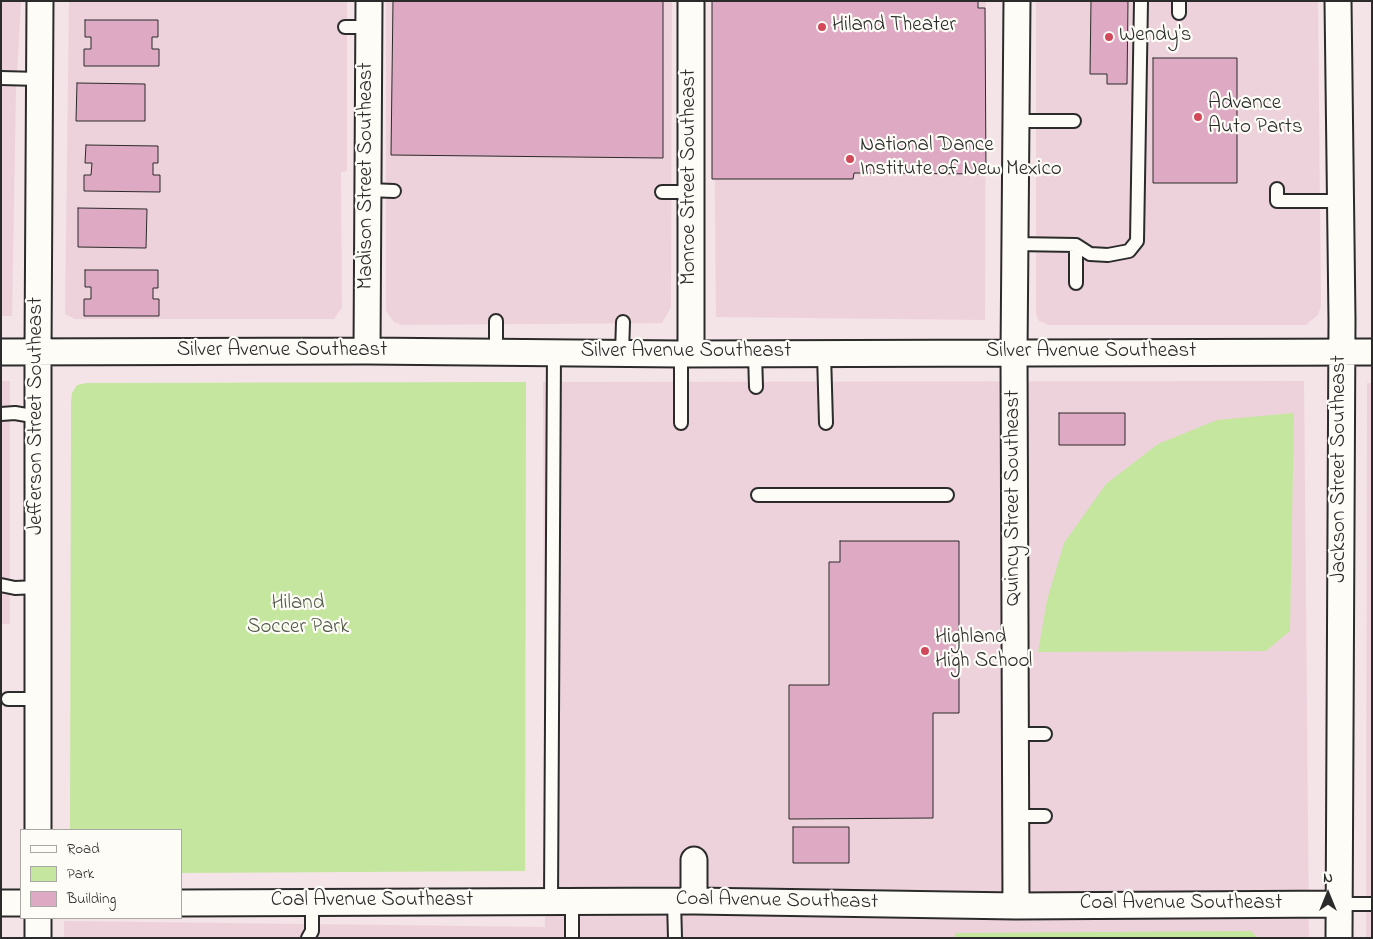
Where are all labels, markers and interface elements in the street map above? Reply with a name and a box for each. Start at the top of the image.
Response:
place label: Hiland Theater [832,14,956,40]
marker: Hiland Theater [816,21,828,33]
place label: Wendy's [1119,24,1191,50]
marker: Wendy's [1103,31,1115,43]
street label: Madison Street Southeast [355,63,381,289]
street label: Monroe Street Southeast [678,69,704,285]
place label: Advance Auto Parts [1208,92,1303,142]
marker: Advance Auto Parts [1192,111,1204,123]
place label: National Dance Institute of New Mexico [860,134,1062,184]
marker: National Dance Institute of New Mexico [844,153,856,165]
street label: Jefferson Street Southeast [25,297,51,535]
street label: Silver Avenue Southeast [177,339,387,365]
street label: Silver Avenue Southeast [581,340,791,366]
street label: Silver Avenue Southeast [986,340,1196,366]
street label: Jackson Street Southeast [1328,355,1354,583]
street label: Quincy Street Southeast [1002,390,1028,606]
park label: Hiland Soccer Park [247,592,349,642]
place label: Highland High School [935,626,1032,676]
marker: Highland High School [919,645,931,657]
legend [20,829,182,919]
text: Road [67,838,100,860]
text: Park [67,863,94,885]
text: N [1323,868,1333,889]
north arrow [1303,869,1353,919]
text: Building [67,888,116,910]
street label: Coal Avenue Southeast [676,888,878,916]
street label: Coal Avenue Southeast [271,889,473,915]
street label: Coal Avenue Southeast [1080,892,1282,918]

